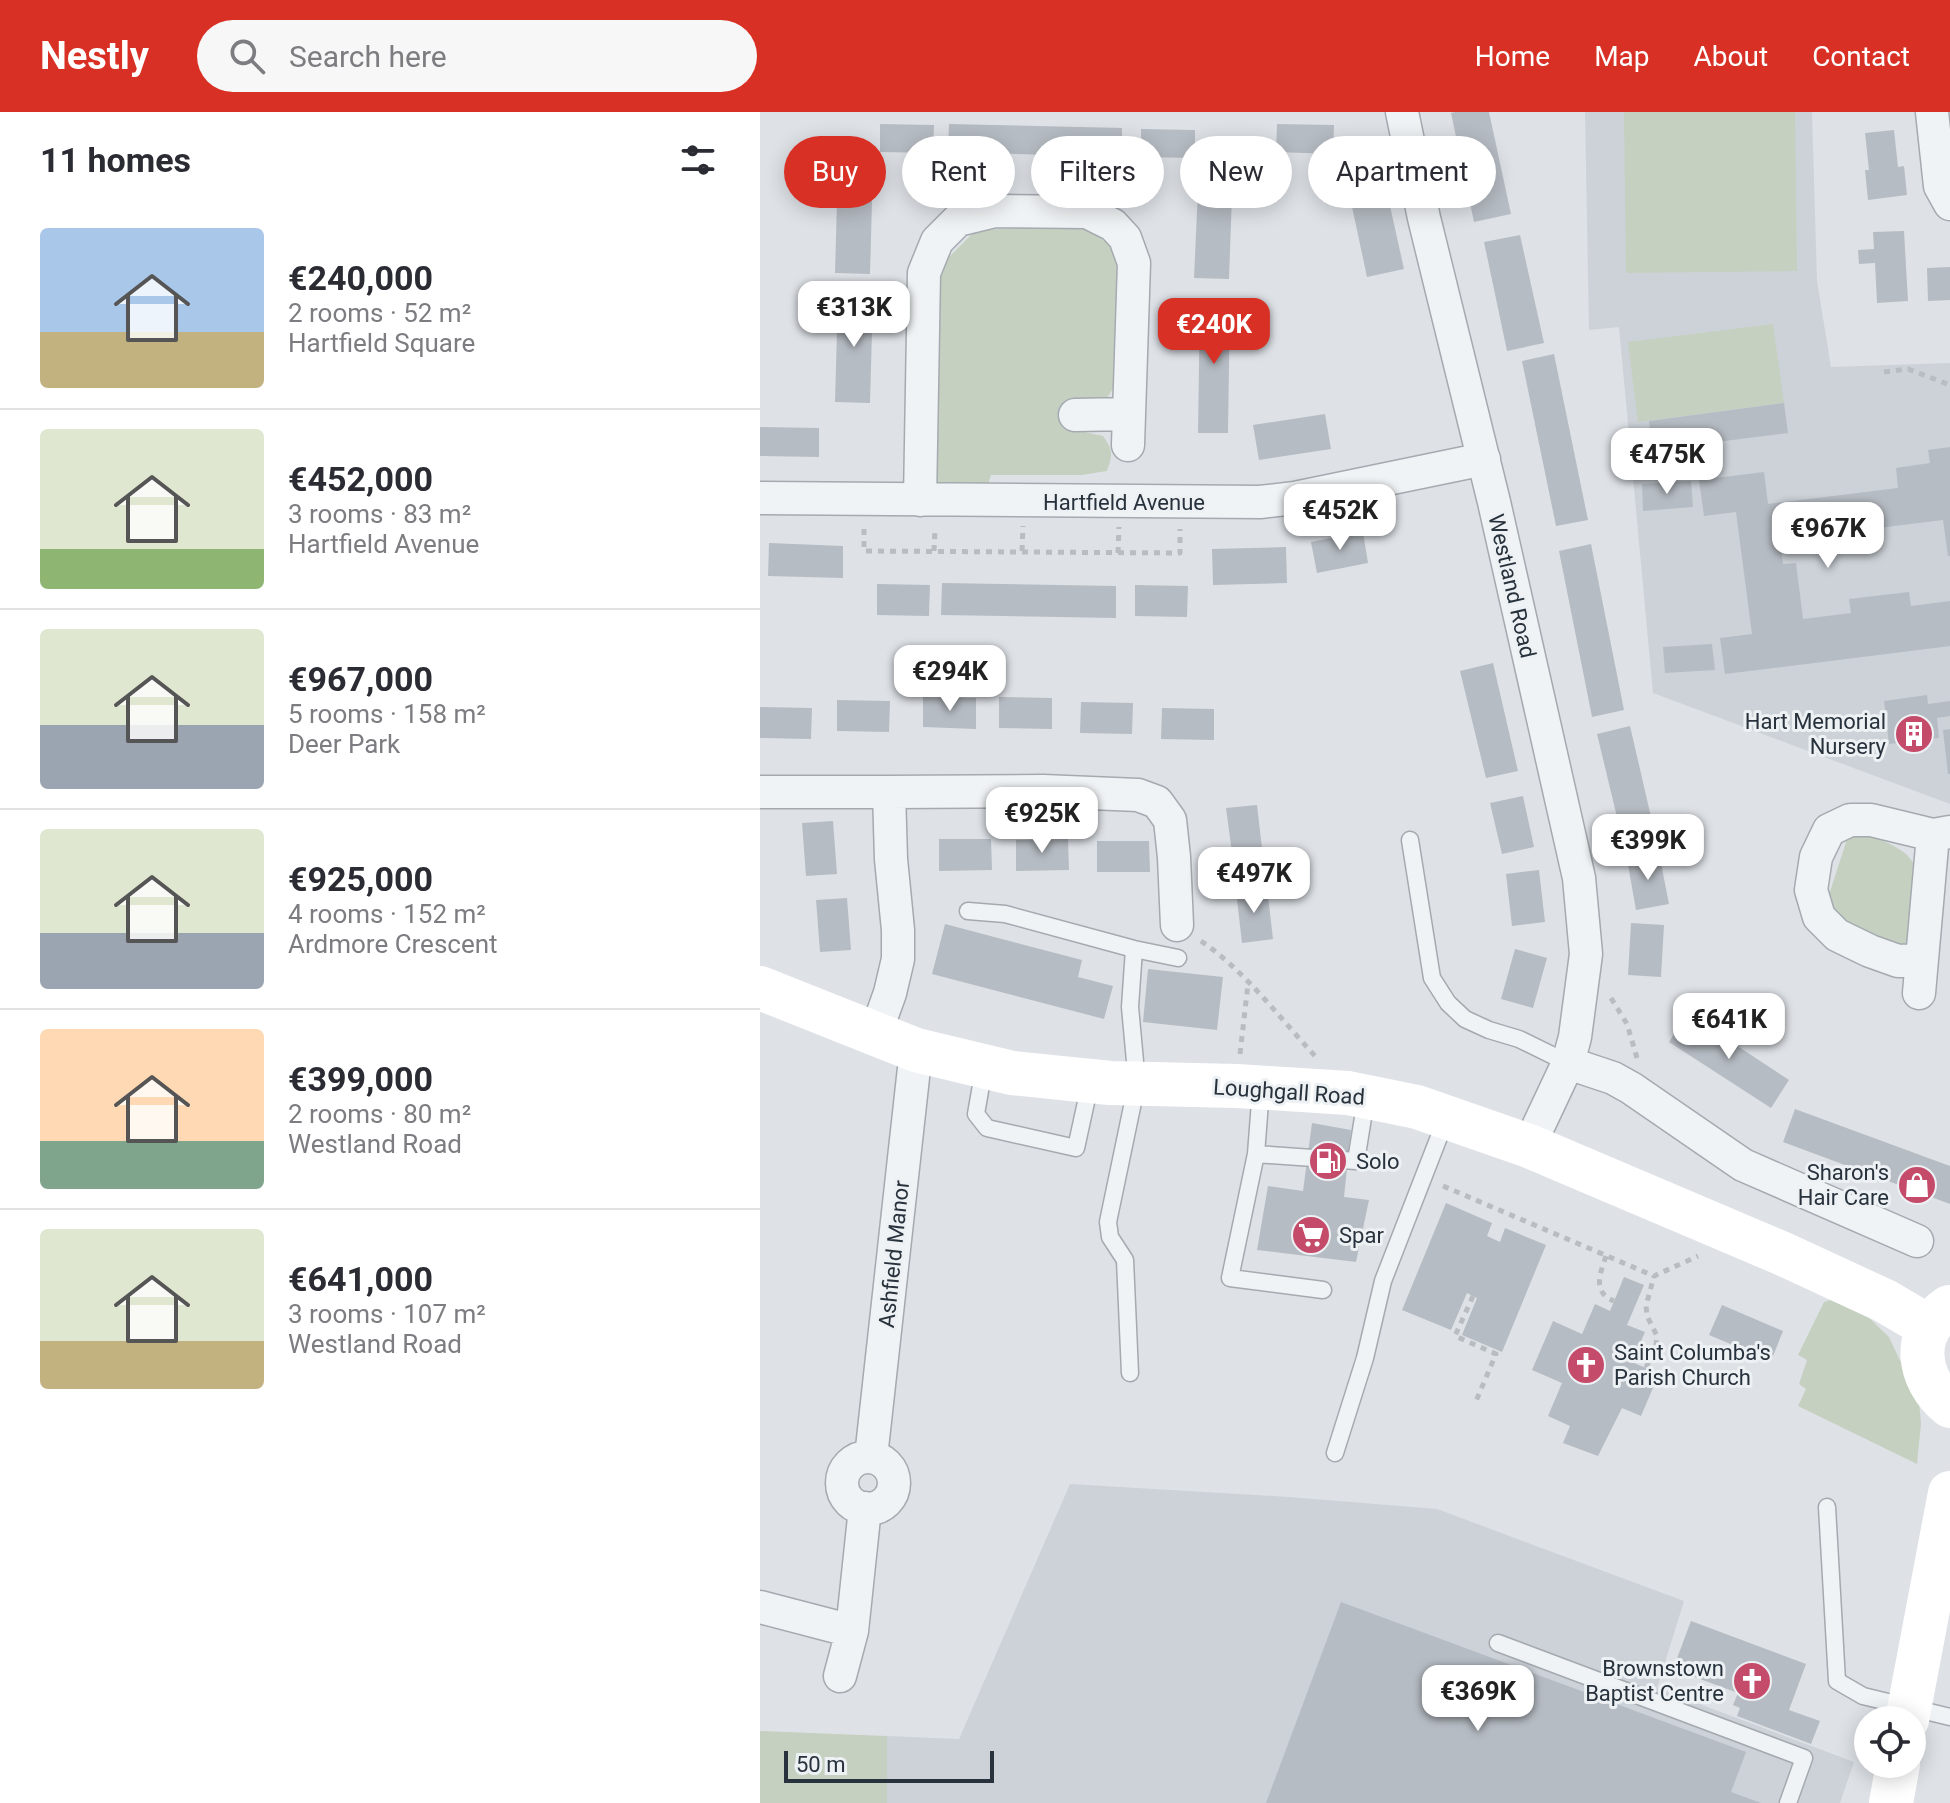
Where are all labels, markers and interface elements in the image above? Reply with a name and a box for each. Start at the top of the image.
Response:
search box [197,20,757,92]
text: Nestly [40,34,149,78]
icon: search [225,34,269,78]
text: Search here [289,39,447,74]
text: Home [1475,40,1550,73]
text: Map [1594,40,1650,73]
text: About [1694,40,1768,73]
text: Contact [1812,40,1910,73]
chip: Buy [784,136,886,208]
chip: Rent [902,136,1015,208]
chip: Filters [1031,136,1164,208]
chip: New [1180,136,1292,208]
chip: Apartment [1308,136,1496,208]
icon: filters [676,138,720,182]
text: 11 homes [40,140,191,180]
text: €240,000 [288,258,433,298]
icon: home [104,260,200,356]
pin: €313K [798,281,910,349]
text: €313K [816,292,892,322]
text: 2 rooms · 52 m² [288,298,471,328]
pin: €240K [1158,298,1270,366]
text: €240K [1176,309,1252,339]
text: Hartfield Square [288,328,475,358]
pin: €475K [1611,428,1723,496]
text: €475K [1629,439,1705,469]
text: €452,000 [288,459,433,499]
icon: home [104,461,200,557]
pin: €452K [1284,484,1396,552]
street label: Hartfield Avenue [1043,490,1205,515]
text: €452K [1302,495,1378,525]
text: 3 rooms · 83 m² [288,499,471,529]
pin: €967K [1772,502,1884,570]
street label: Westland Road [1483,511,1541,661]
text: €967K [1790,513,1866,543]
text: Hartfield Avenue [288,529,479,559]
pin: €294K [894,645,1006,713]
text: €294K [912,656,988,686]
text: €967,000 [288,659,433,699]
icon: home [104,661,200,757]
text: 5 rooms · 158 m² [288,699,486,729]
place label: Hart Memorial Nursery [1745,709,1887,759]
building icon: Hart Memorial Nursery [1893,713,1935,755]
text: Deer Park [288,729,400,759]
pin: €925K [986,787,1098,855]
text: €925K [1004,798,1080,828]
pin: €399K [1592,814,1704,882]
text: €399K [1610,825,1686,855]
pin: €497K [1198,847,1310,915]
text: €497K [1216,858,1292,888]
text: €925,000 [288,859,433,899]
icon: home [104,861,200,957]
text: 4 rooms · 152 m² [288,899,486,929]
text: Ardmore Crescent [288,929,498,959]
pin: €641K [1673,993,1785,1061]
text: €641K [1691,1004,1767,1034]
text: €399,000 [288,1059,433,1099]
icon: home [104,1061,200,1157]
street label: Loughgall Road [1212,1074,1366,1110]
text: 2 rooms · 80 m² [288,1099,471,1129]
text: Westland Road [288,1129,462,1159]
fuel station icon: Solo [1307,1140,1349,1182]
place label: Solo [1356,1149,1400,1174]
place label: Sharon's Hair Care [1798,1160,1889,1210]
shop icon: Sharon's Hair Care [1896,1164,1938,1206]
street label: Ashfield Manor [874,1178,914,1329]
supermarket icon: Spar [1290,1214,1332,1256]
place label: Spar [1339,1223,1384,1248]
text: €641,000 [288,1259,433,1299]
icon: home [104,1261,200,1357]
text: 3 rooms · 107 m² [288,1299,486,1329]
text: Westland Road [288,1329,462,1359]
place label: Saint Columba's Parish Church [1614,1340,1771,1390]
church icon: Saint Columba's Parish Church [1565,1344,1607,1386]
place label: Brownstown Baptist Centre [1585,1656,1724,1706]
church icon: Brownstown Baptist Centre [1731,1660,1773,1702]
pin: €369K [1422,1665,1534,1733]
text: €369K [1440,1676,1516,1706]
map controls [1854,1706,1926,1778]
button: locate [1854,1706,1926,1778]
scale bar [784,1747,994,1783]
text: 50 m [796,1752,845,1777]

